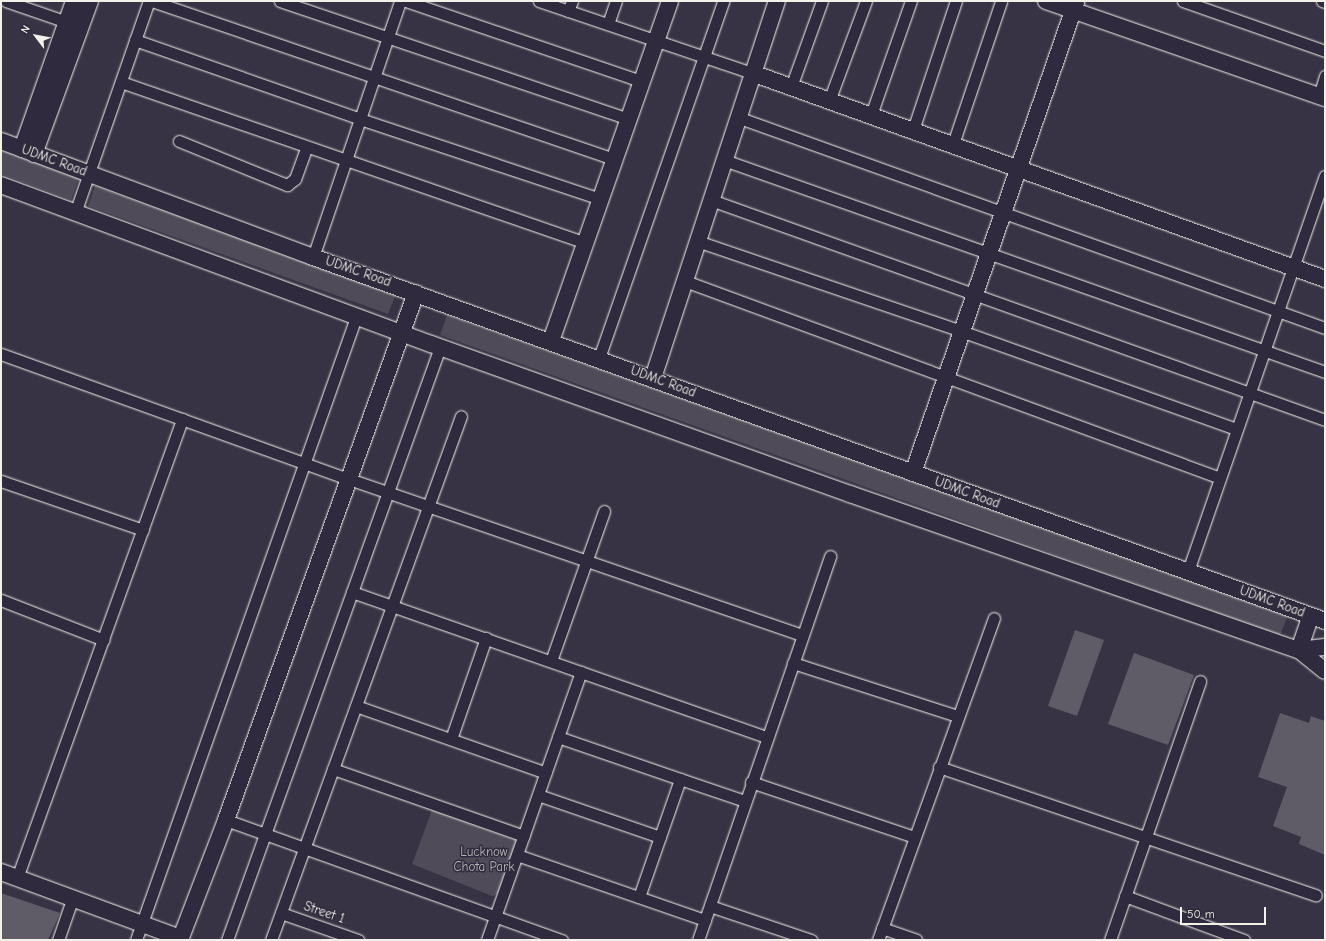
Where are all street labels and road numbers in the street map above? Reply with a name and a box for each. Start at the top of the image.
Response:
street label: UDMC Road [19,142,89,180]
street label: UDMC Road [323,253,393,291]
street label: UDMC Road [628,363,698,401]
street label: UDMC Road [932,474,1002,512]
street label: UDMC Road [1237,583,1307,621]
street label: Street 1 [302,899,346,927]

